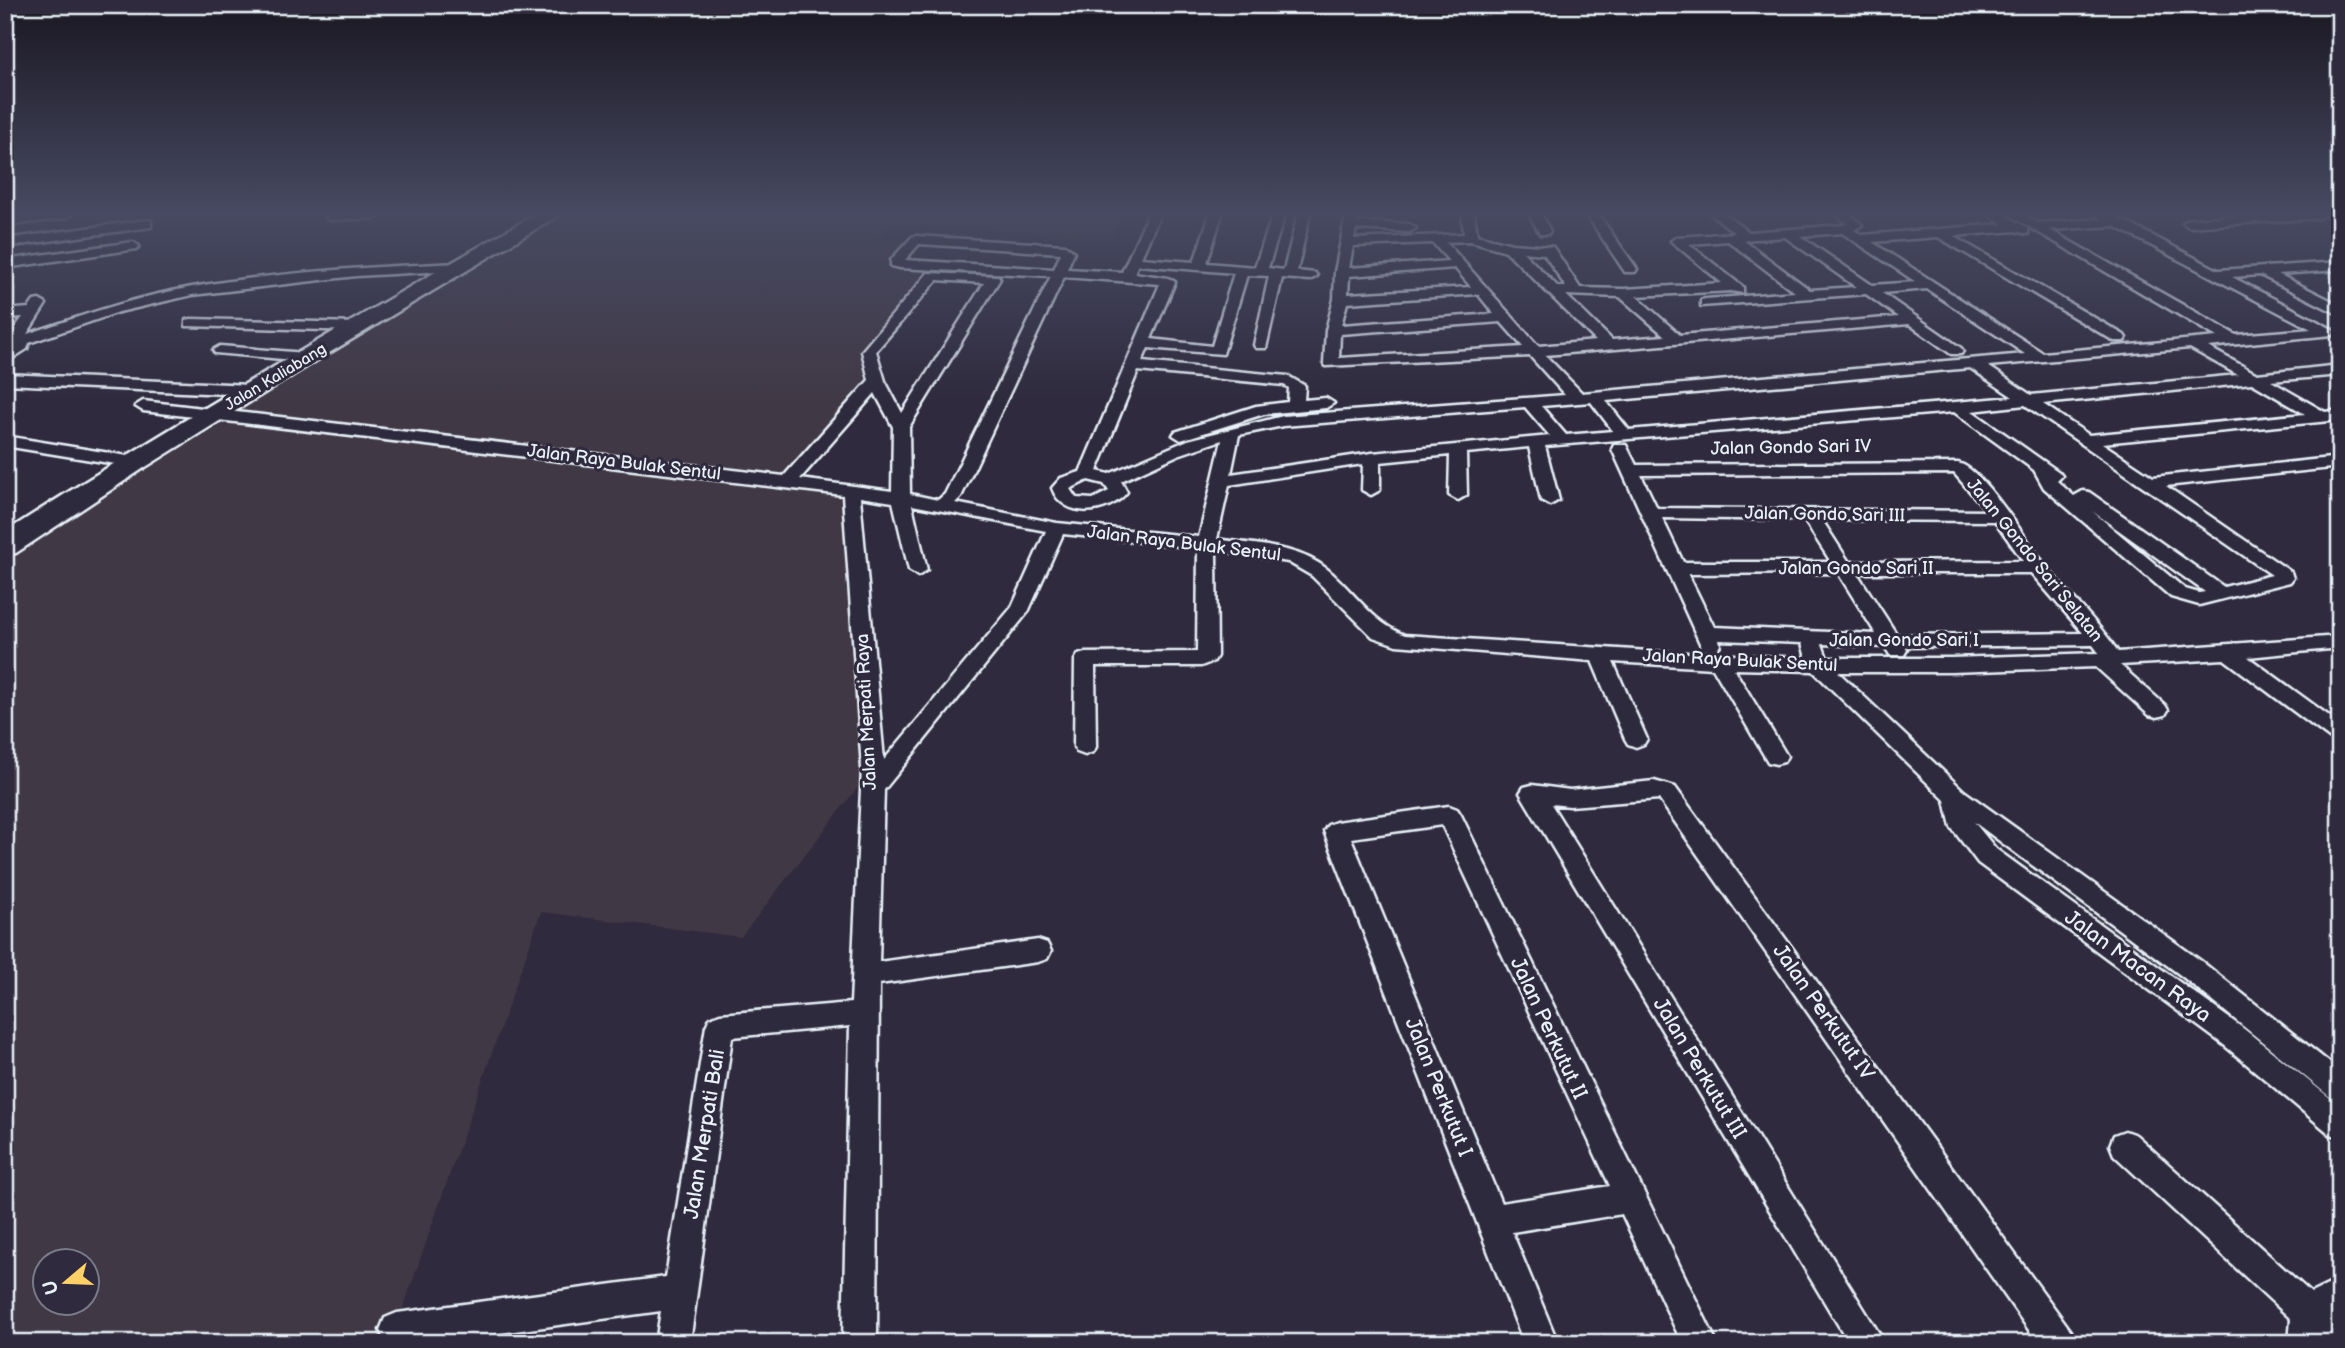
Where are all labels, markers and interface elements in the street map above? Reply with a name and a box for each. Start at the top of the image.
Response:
street label: Jalan Kaliabang [222,340,330,415]
street label: Jalan Gondo Sari IV [1711,436,1871,459]
street label: Jalan Raya Bulak Sentul [526,440,722,485]
street label: Jalan Gondo Sari Selatan [1962,474,2107,646]
street label: Jalan Gondo Sari III [1745,503,1905,526]
street label: Jalan Raya Bulak Sentul [1086,521,1282,566]
street label: Jalan Gondo Sari II [1778,558,1934,579]
street label: Jalan Gondo Sari I [1829,630,1979,651]
street label: Jalan Merpati Raya [852,633,881,791]
street label: Jalan Raya Bulak Sentul [1642,645,1838,676]
street label: Jalan Macan Raya [2060,905,2216,1028]
street label: Jalan Perkutut IV [1767,939,1880,1085]
street label: Jalan Perkutut II [1505,953,1592,1103]
street label: Jalan Perkutut III [1648,993,1752,1143]
street label: Jalan Perkutut I [1399,1014,1478,1160]
street label: Jalan Merpati Bali [679,1047,730,1221]
north arrow [32,1246,102,1316]
text: U [38,1277,64,1297]

